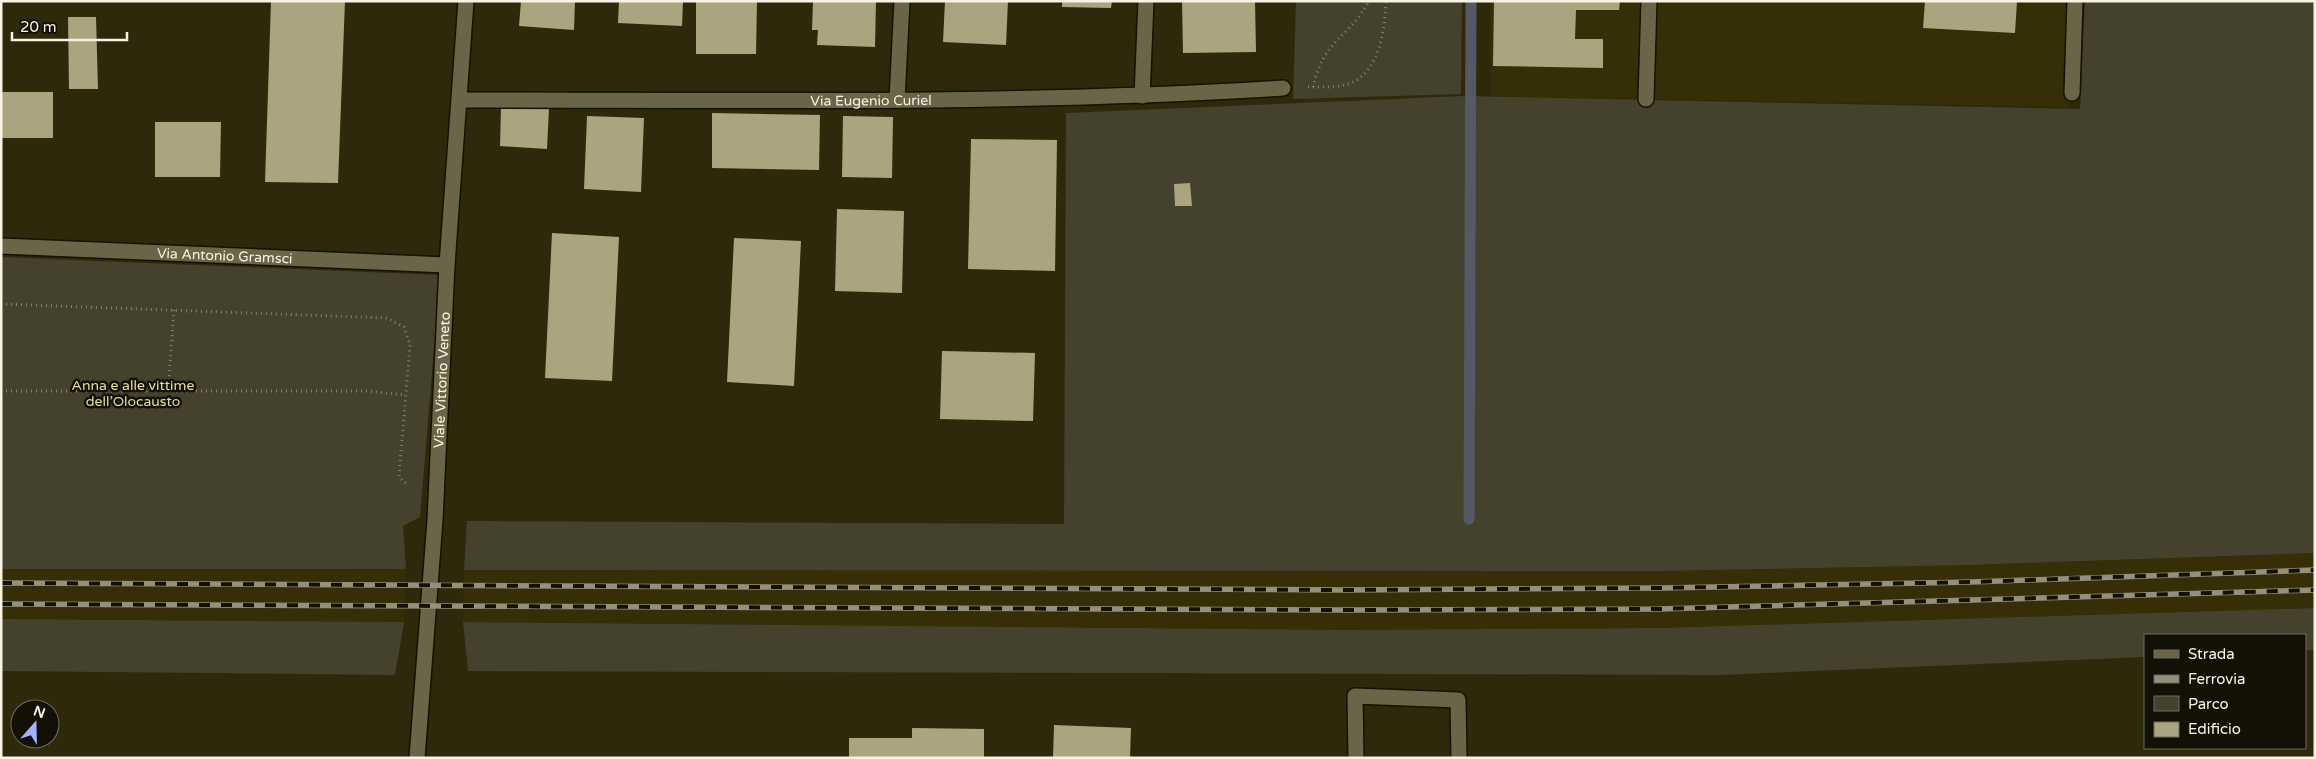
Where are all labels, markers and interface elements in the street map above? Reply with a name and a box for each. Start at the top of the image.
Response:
scale bar [12,10,128,42]
text: 20 m [20,18,57,36]
street label: Via Eugenio Curiel [810,91,932,109]
street label: Via Antonio Gramsci [157,244,293,267]
street label: Viale Vittorio Veneto [430,311,453,448]
park label: Anna e alle vittime dell’Olocausto [72,377,194,410]
legend [2144,634,2306,749]
text: Strada [2188,645,2235,663]
text: Ferrovia [2188,670,2245,688]
text: Parco [2188,695,2229,713]
north arrow [10,699,60,749]
text: N [31,702,47,722]
text: Edificio [2188,720,2241,738]

